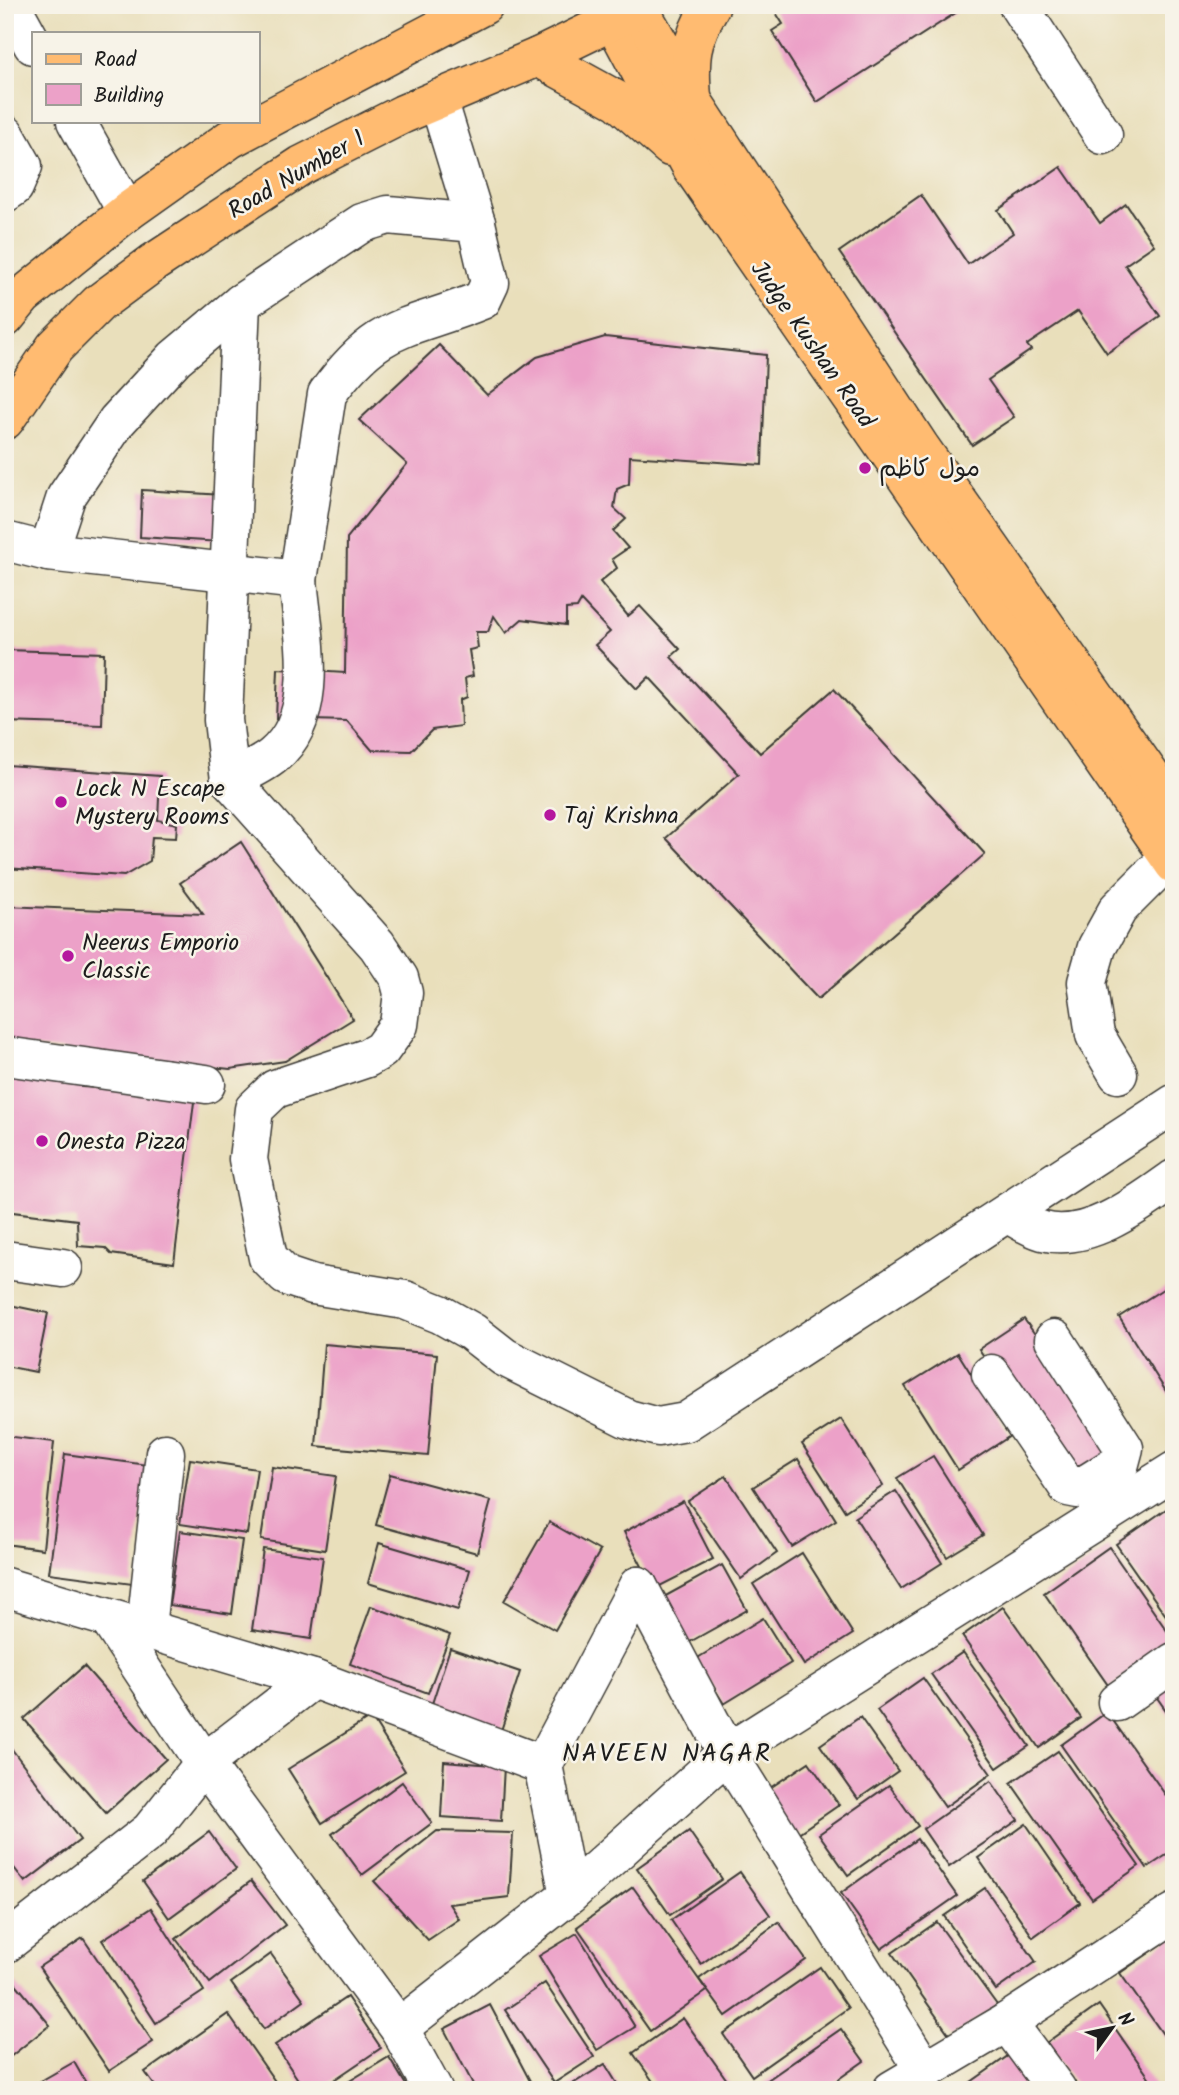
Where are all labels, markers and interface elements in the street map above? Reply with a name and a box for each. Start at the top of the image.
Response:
legend [32,32,259,122]
text: Road [94,44,137,77]
text: Building [94,80,164,113]
street label: Road Number 1 [221,120,373,230]
street label: Judge Kushan Road [739,253,885,438]
place label: مول كاظم [879,450,980,489]
marker: مول كاظم [857,460,873,476]
place label: Lock N Escape Mystery Rooms [75,770,229,837]
marker: Lock N Escape Mystery Rooms [53,794,69,810]
place label: Taj Krishna [564,797,679,836]
marker: Taj Krishna [542,807,558,823]
place label: Neerus Emporio Classic [82,924,239,991]
marker: Neerus Emporio Classic [60,948,76,964]
place label: Onesta Pizza [56,1123,186,1162]
marker: Onesta Pizza [34,1133,50,1149]
district label: NAVEEN NAGAR [562,1733,772,1775]
north arrow [1078,1994,1148,2064]
text: N [1109,2007,1140,2033]

